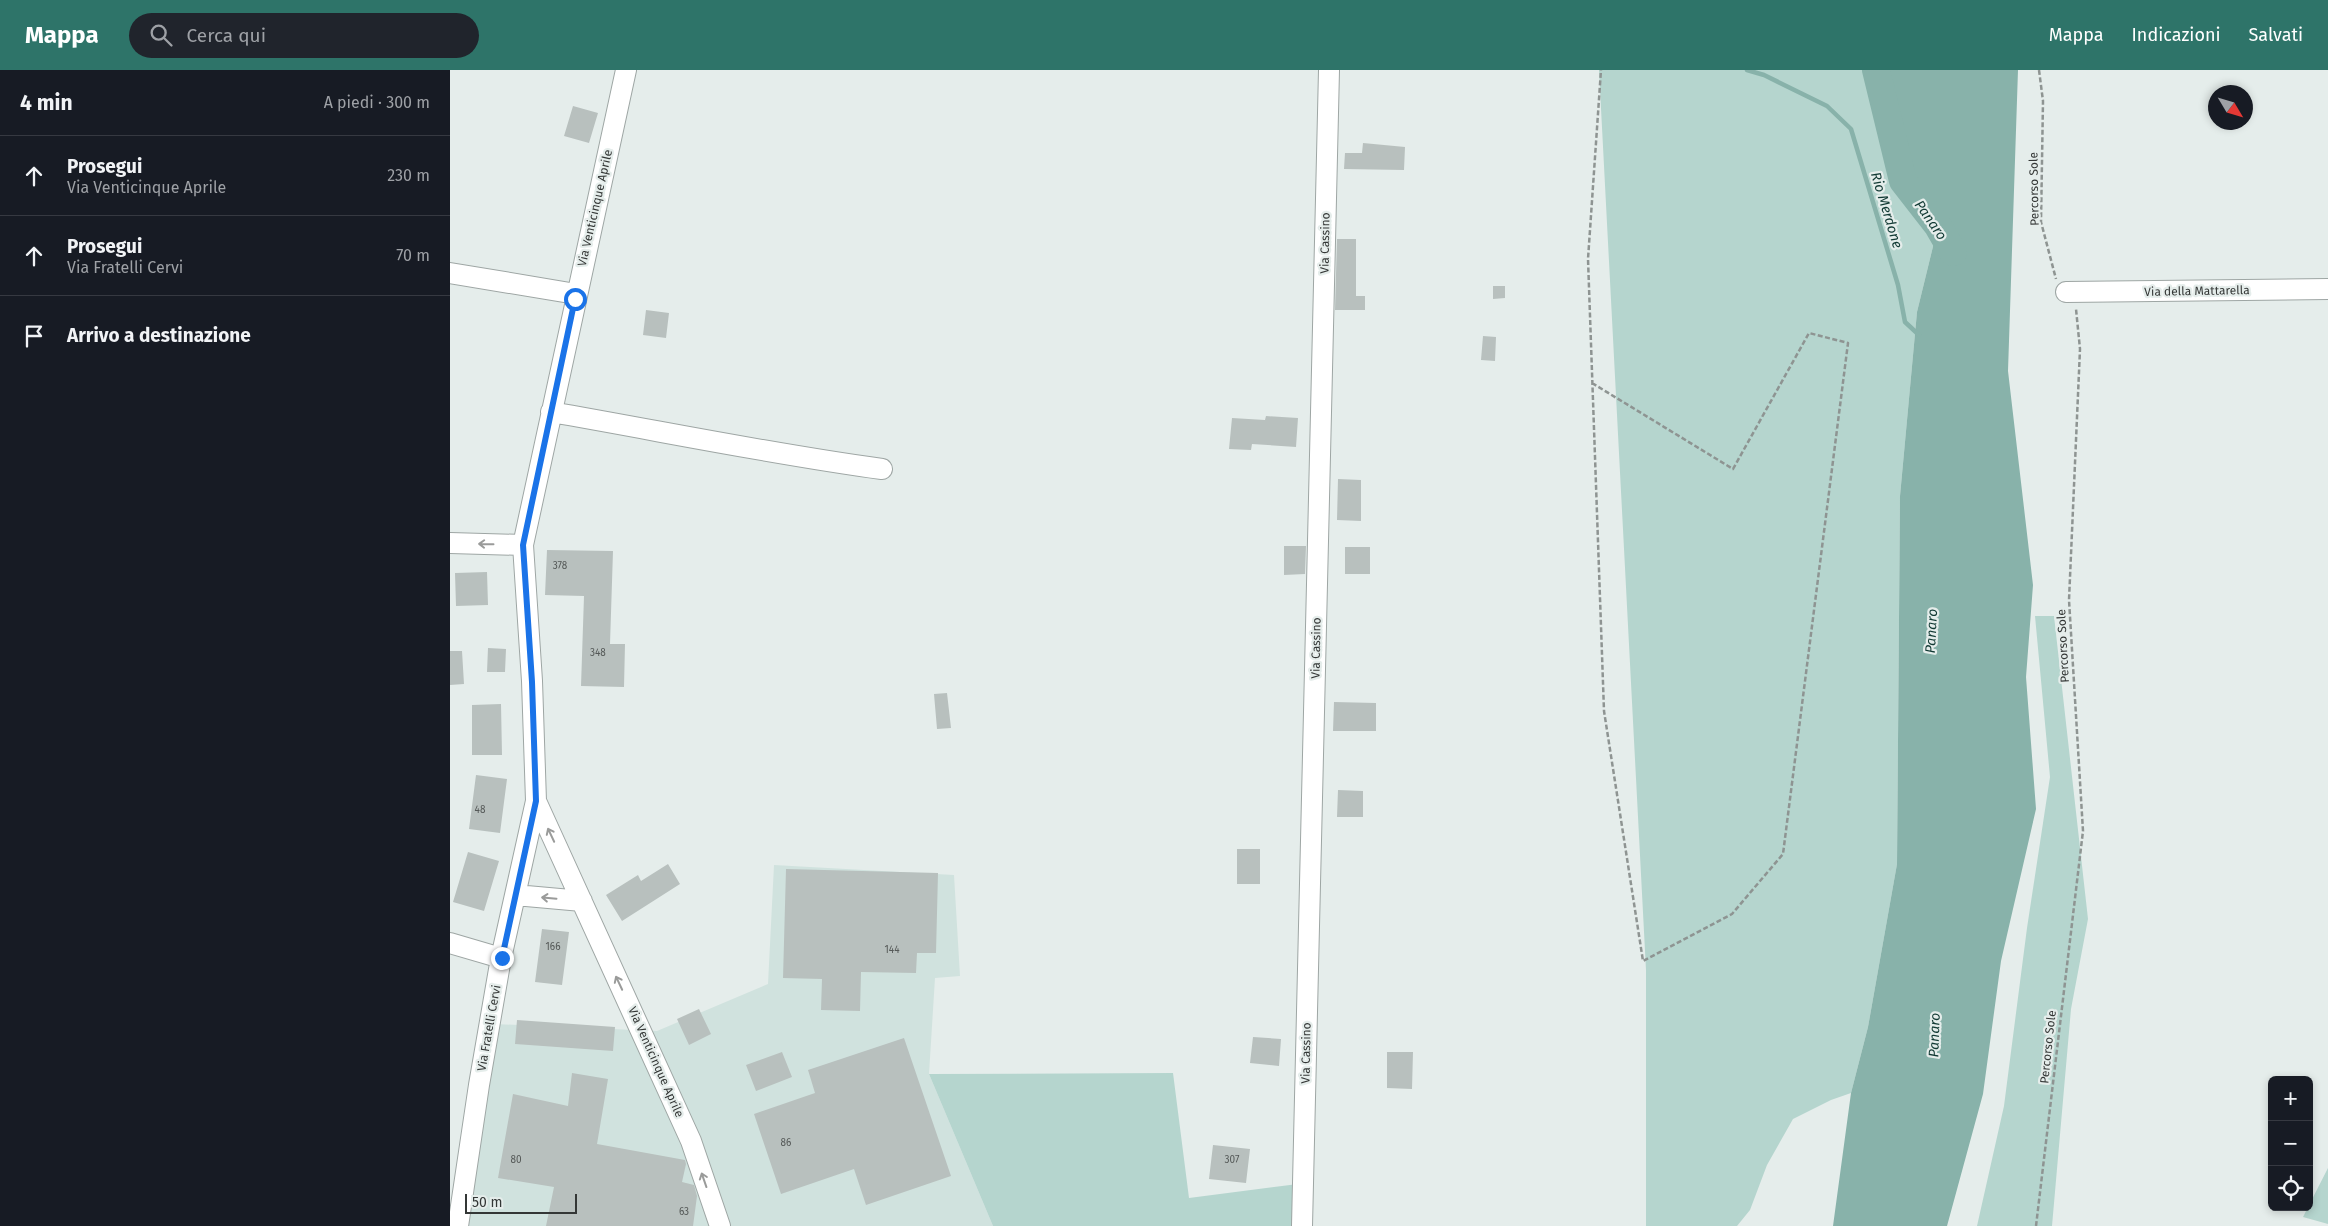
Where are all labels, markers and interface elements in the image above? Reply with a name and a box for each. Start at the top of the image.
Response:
search box [129,13,479,58]
text: Mappa [25,21,99,49]
icon: search [147,21,175,49]
text: Cerca qui [187,24,266,47]
text: Mappa [2049,24,2104,46]
text: Indicazioni [2132,24,2221,46]
text: Salvati [2249,24,2303,46]
north arrow [2208,85,2253,130]
text: 4 min [20,90,73,116]
text: A piedi · 300 m [324,93,430,112]
street label: Via Venticinque Aprile [575,148,615,268]
street label: Percorso Sole [2026,152,2042,226]
text: Prosegui [67,155,142,178]
icon: ahead [20,162,48,190]
text: 230 m [387,166,430,185]
water label: Rio Merdone [1867,170,1906,250]
text: Via Venticinque Aprile [67,178,226,197]
water label: Panaro [1911,197,1950,243]
street label: Via Cassino [1317,212,1333,274]
text: Prosegui [67,235,142,258]
icon: ahead [20,242,48,270]
text: 70 m [396,246,430,265]
text: Via Fratelli Cervi [67,258,183,277]
street label: Via della Mattarella [2144,283,2250,299]
route start [564,288,587,311]
icon: arrive [20,322,48,350]
text: Arrivo a destinazione [67,324,251,347]
one-way arrow [479,539,495,549]
house number: 378 [553,560,568,572]
water label: Panaro [1922,608,1941,654]
street label: Percorso Sole [2054,609,2072,683]
street label: Via Cassino [1308,617,1324,679]
house number: 348 [590,647,606,659]
house number: 48 [475,804,486,816]
one-way arrow [546,828,556,843]
one-way arrow [541,893,557,903]
house number: 166 [546,941,561,953]
house number: 144 [885,944,900,956]
route end [491,947,514,970]
one-way arrow [614,976,624,991]
street label: Via Fratelli Cervi [475,984,503,1072]
street label: Via Venticinque Aprile [625,1005,687,1119]
street label: Percorso Sole [2037,1010,2059,1084]
water label: Panaro [1925,1012,1944,1058]
street label: Via Cassino [1298,1022,1314,1084]
map controls [2268,1076,2313,1211]
button: + [2268,1076,2313,1121]
button: − [2268,1121,2313,1166]
house number: 86 [781,1137,791,1149]
house number: 80 [510,1154,522,1166]
house number: 307 [1225,1154,1240,1166]
button: locate [2268,1166,2313,1211]
one-way arrow [699,1172,709,1188]
scale bar [465,1191,578,1214]
text: 50 m [472,1194,503,1211]
house number: 63 [679,1206,689,1218]

